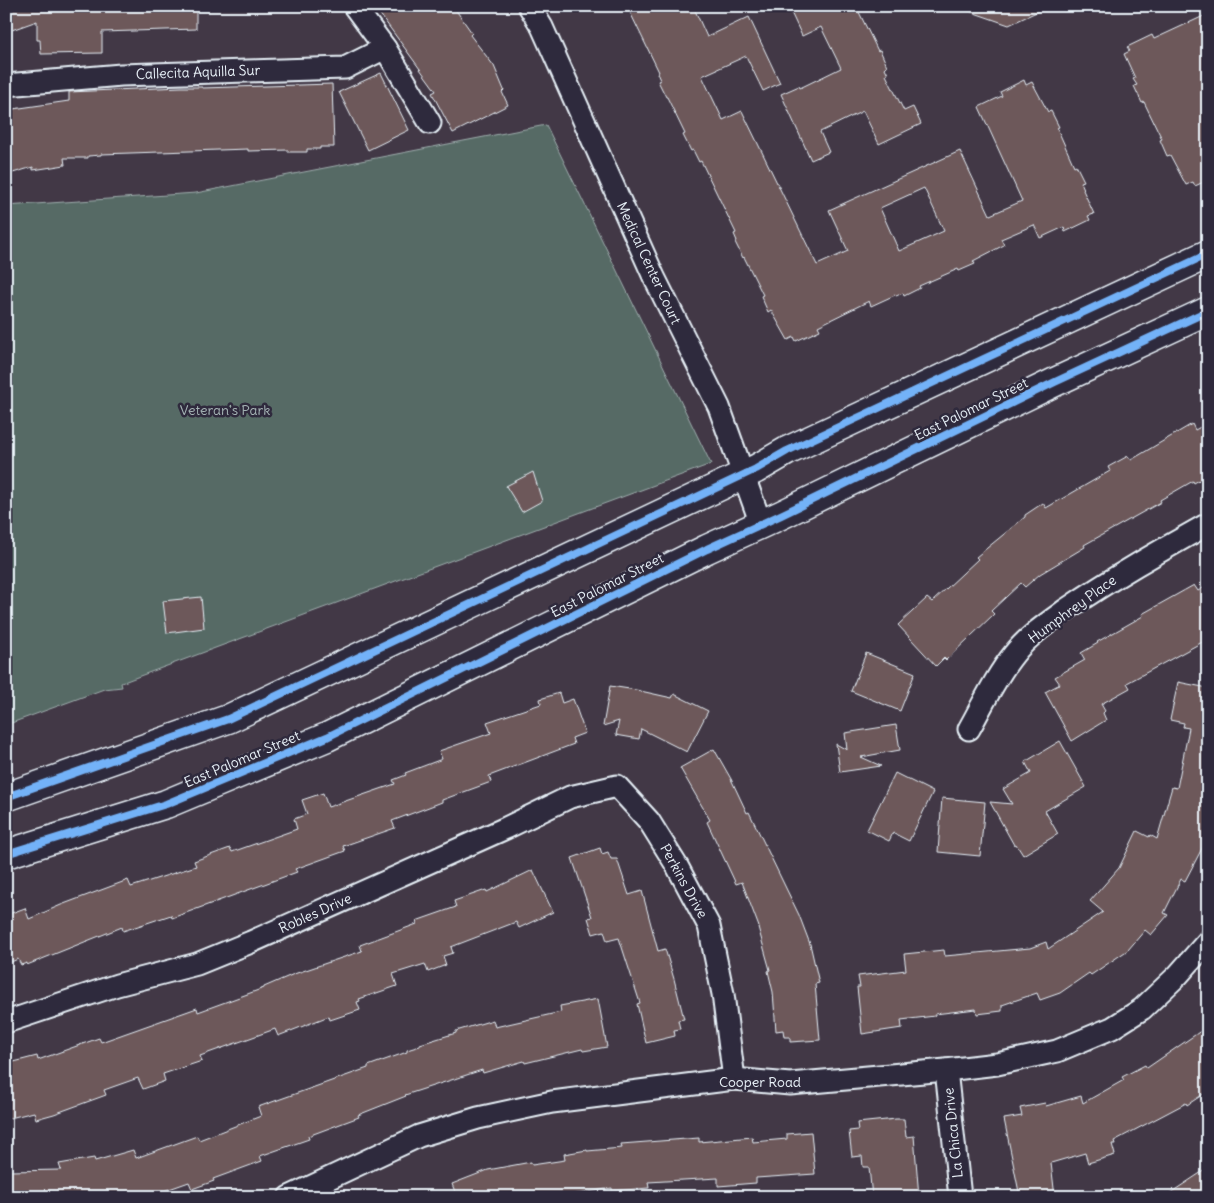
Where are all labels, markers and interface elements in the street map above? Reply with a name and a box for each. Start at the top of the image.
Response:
street label: Callecita Aquilla Sur [135,61,261,83]
street label: Medical Center Court [613,199,685,327]
street label: East Palomar Street [911,374,1031,444]
park label: Veteran's Park [180,401,270,419]
street label: East Palomar Street [548,549,667,621]
street label: Humphrey Place [1024,571,1120,647]
street label: East Palomar Street [181,726,303,792]
street label: Perkins Drive [656,841,712,921]
street label: Robles Drive [276,889,354,937]
street label: Cooper Road [719,1073,801,1091]
street label: La Chica Drive [939,1087,967,1179]

